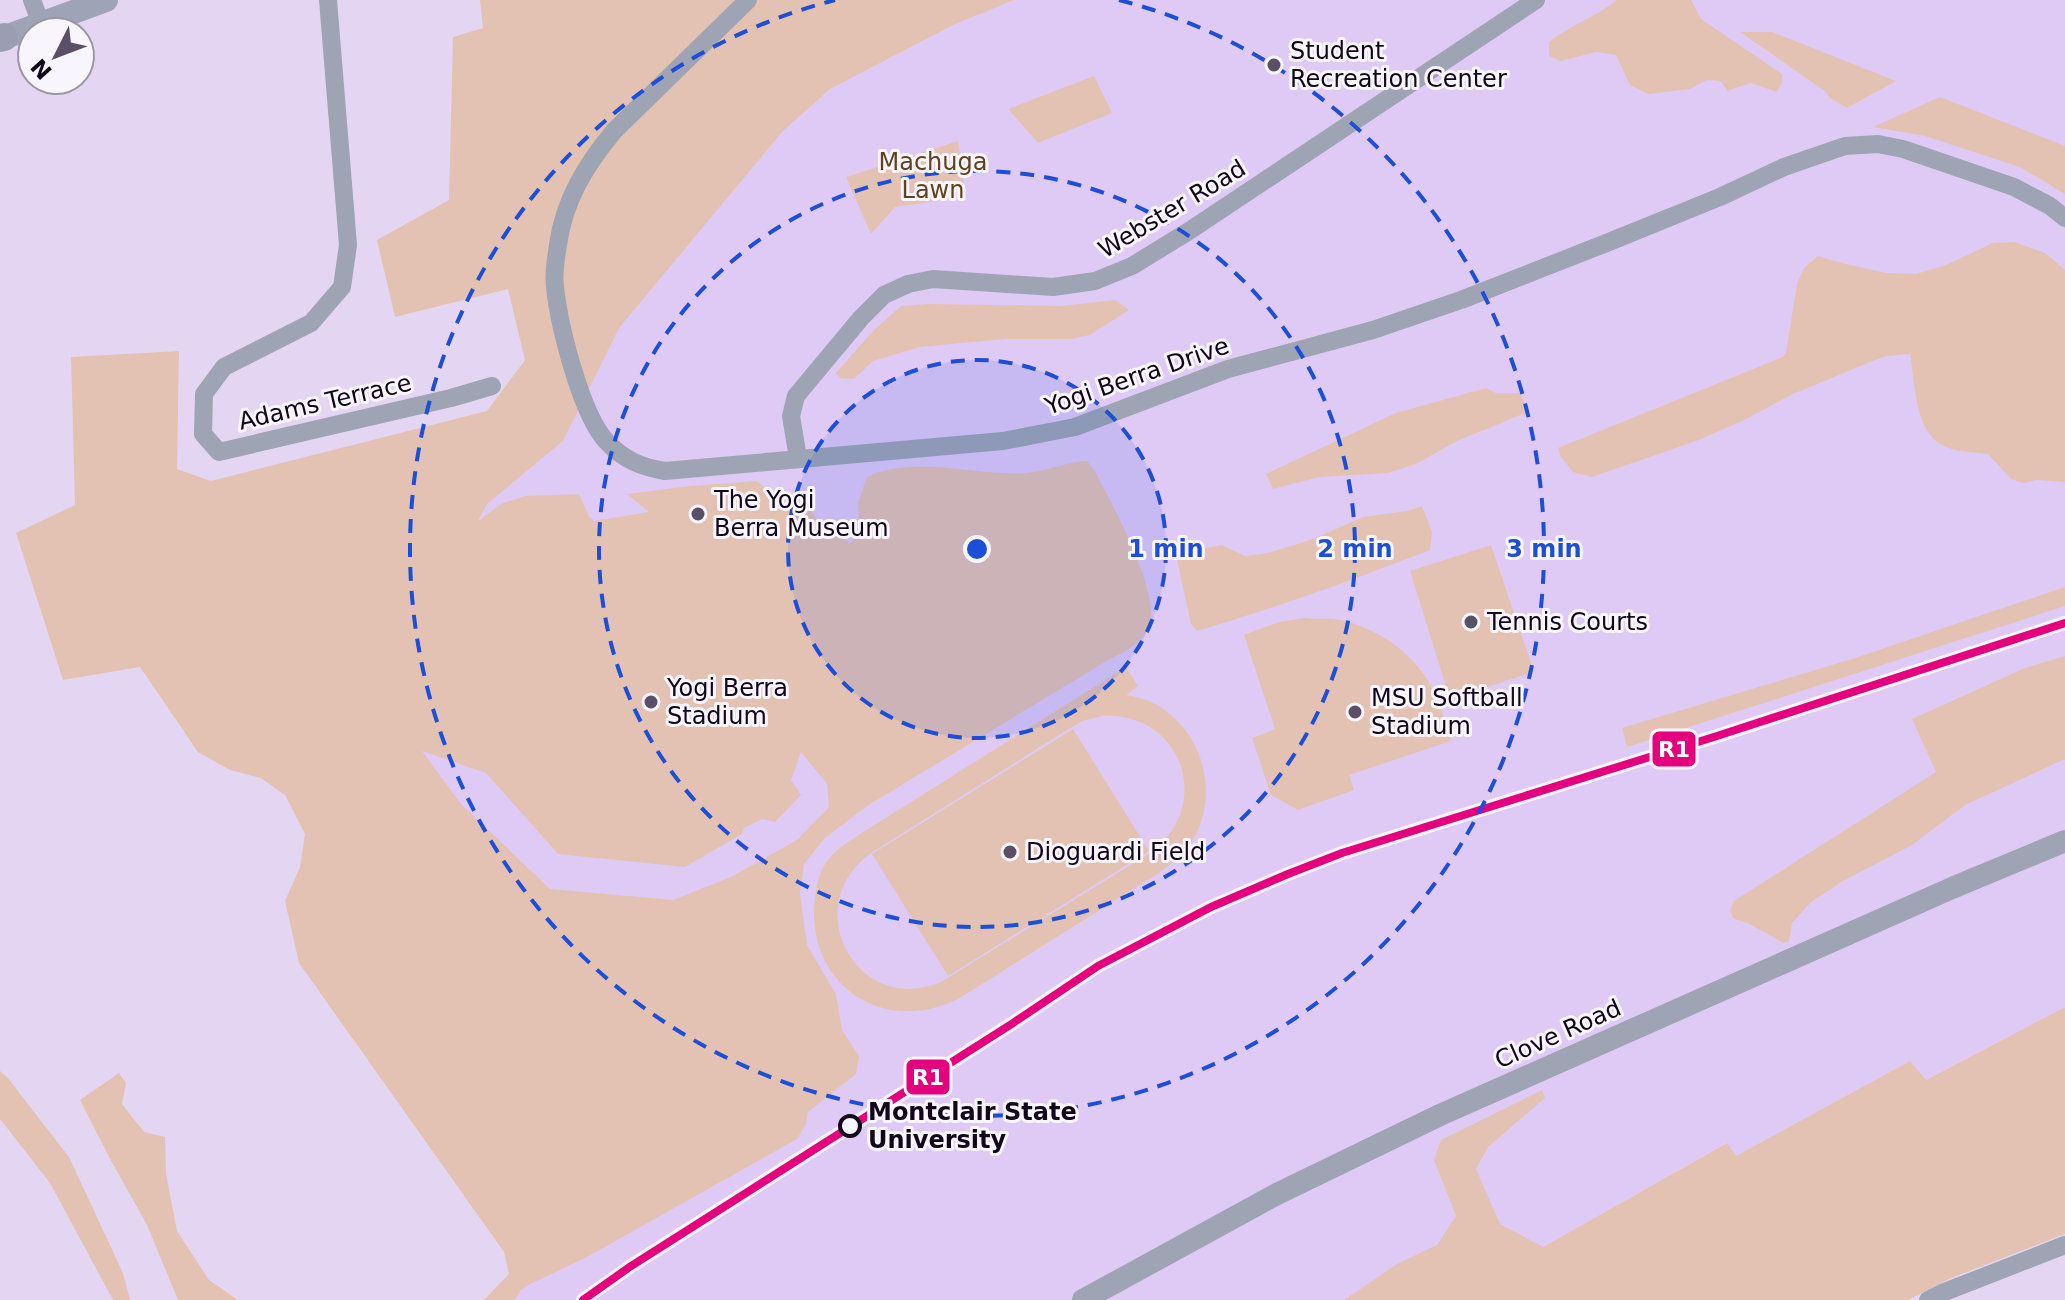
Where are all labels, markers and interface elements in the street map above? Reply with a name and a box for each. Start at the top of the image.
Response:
north arrow [16,16,96,96]
place label: Student Recreation Center [1290,37,1507,93]
text: N [26,54,57,84]
marker: Student Recreation Center [1265,56,1283,74]
park label: Machuga Lawn [879,148,987,204]
street label: Webster Road [1093,154,1251,264]
street label: Yogi Berra Drive [1040,331,1233,421]
street label: Adams Terrace [236,368,414,436]
place label: The Yogi Berra Museum [713,486,889,542]
marker: The Yogi Berra Museum [689,505,707,523]
centre of rings [963,535,991,563]
text: 1 min [1128,535,1204,563]
text: 2 min [1317,535,1393,563]
text: 3 min [1506,535,1582,563]
place label: Tennis Courts [1486,608,1648,636]
marker: Tennis Courts [1462,613,1480,631]
place label: Yogi Berra Stadium [666,674,788,730]
place label: MSU Softball Stadium [1371,684,1523,740]
marker: Yogi Berra Stadium [642,693,660,711]
marker: MSU Softball Stadium [1346,703,1364,721]
line badge: R1 [1651,730,1697,768]
text: R1 [1658,737,1690,762]
place label: Dioguardi Field [1026,838,1205,866]
marker: Dioguardi Field [1001,843,1019,861]
street label: Clove Road [1491,994,1625,1074]
line badge: R1 [905,1058,951,1096]
text: R1 [912,1065,944,1090]
place label: Montclair State University [868,1098,1077,1154]
marker: Montclair State University [839,1115,861,1137]

